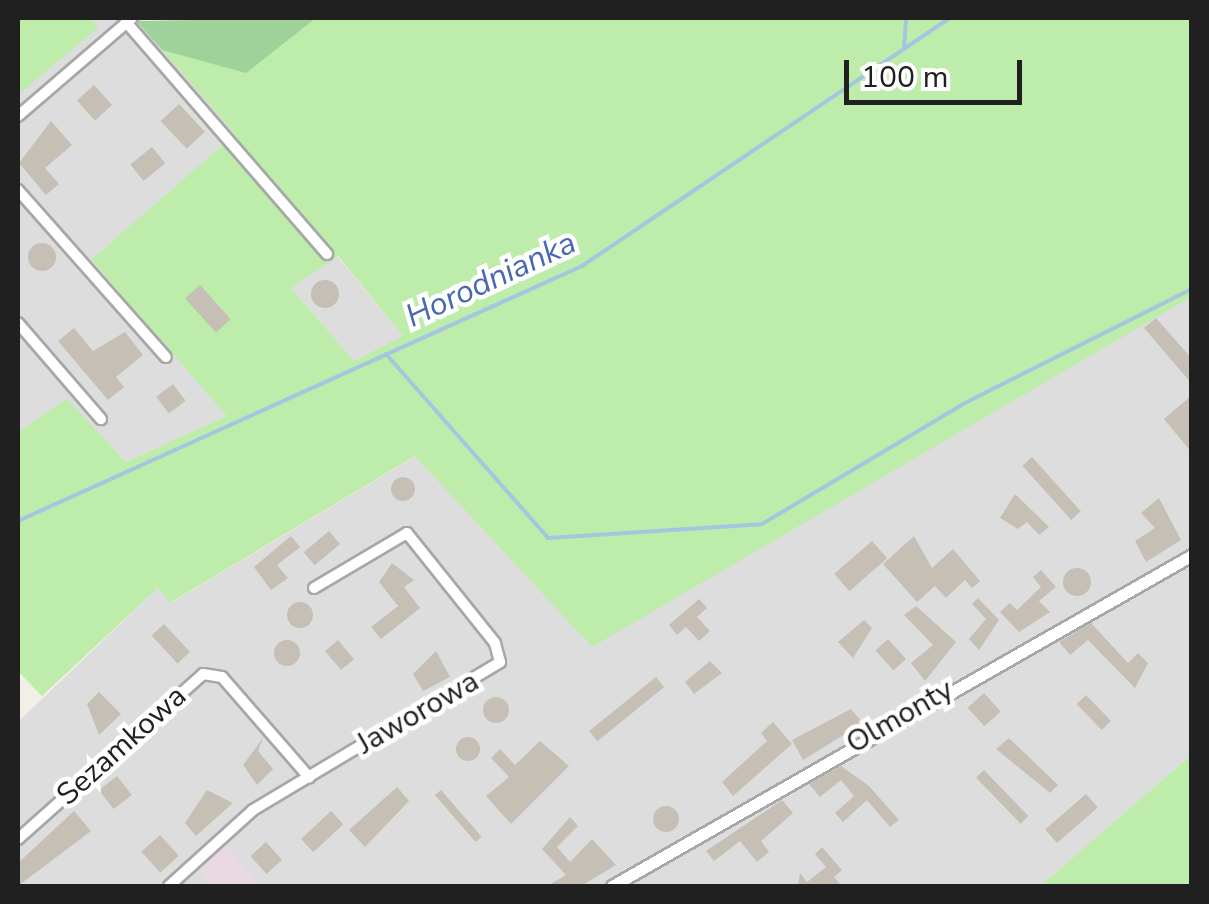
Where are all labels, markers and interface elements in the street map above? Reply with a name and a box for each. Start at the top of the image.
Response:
scale bar [849,40,1026,102]
text: 100 m [861,57,948,98]
water label: Horodnianka [400,224,582,336]
street label: Jaworowa [351,664,485,762]
street label: Olmonty [840,672,960,762]
street label: Sezamkowa [50,679,194,813]

